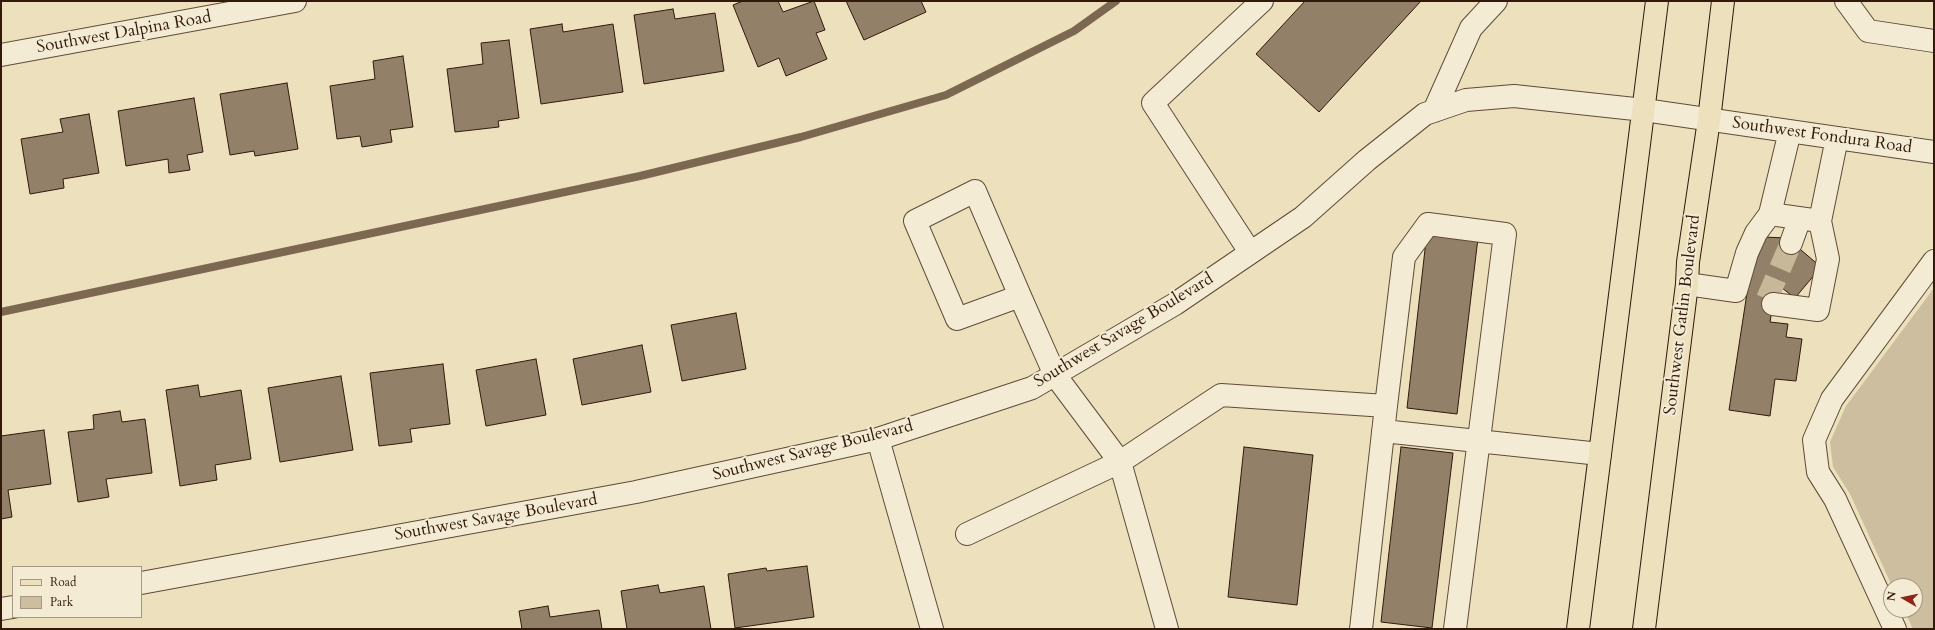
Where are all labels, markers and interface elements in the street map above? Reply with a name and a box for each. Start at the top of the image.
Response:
street label: Southwest Dalpina Road [35,8,213,58]
street label: Southwest Fondura Road [1731,113,1913,159]
street label: Southwest Gatlin Boulevard [1661,214,1705,416]
street label: Southwest Savage Boulevard [1031,269,1217,393]
street label: Southwest Savage Boulevard [711,416,915,486]
street label: Southwest Savage Boulevard [393,490,599,546]
legend [12,566,142,618]
text: Road [50,574,76,590]
north arrow [1883,578,1923,618]
text: N [1883,590,1900,602]
text: Park [50,594,73,610]

